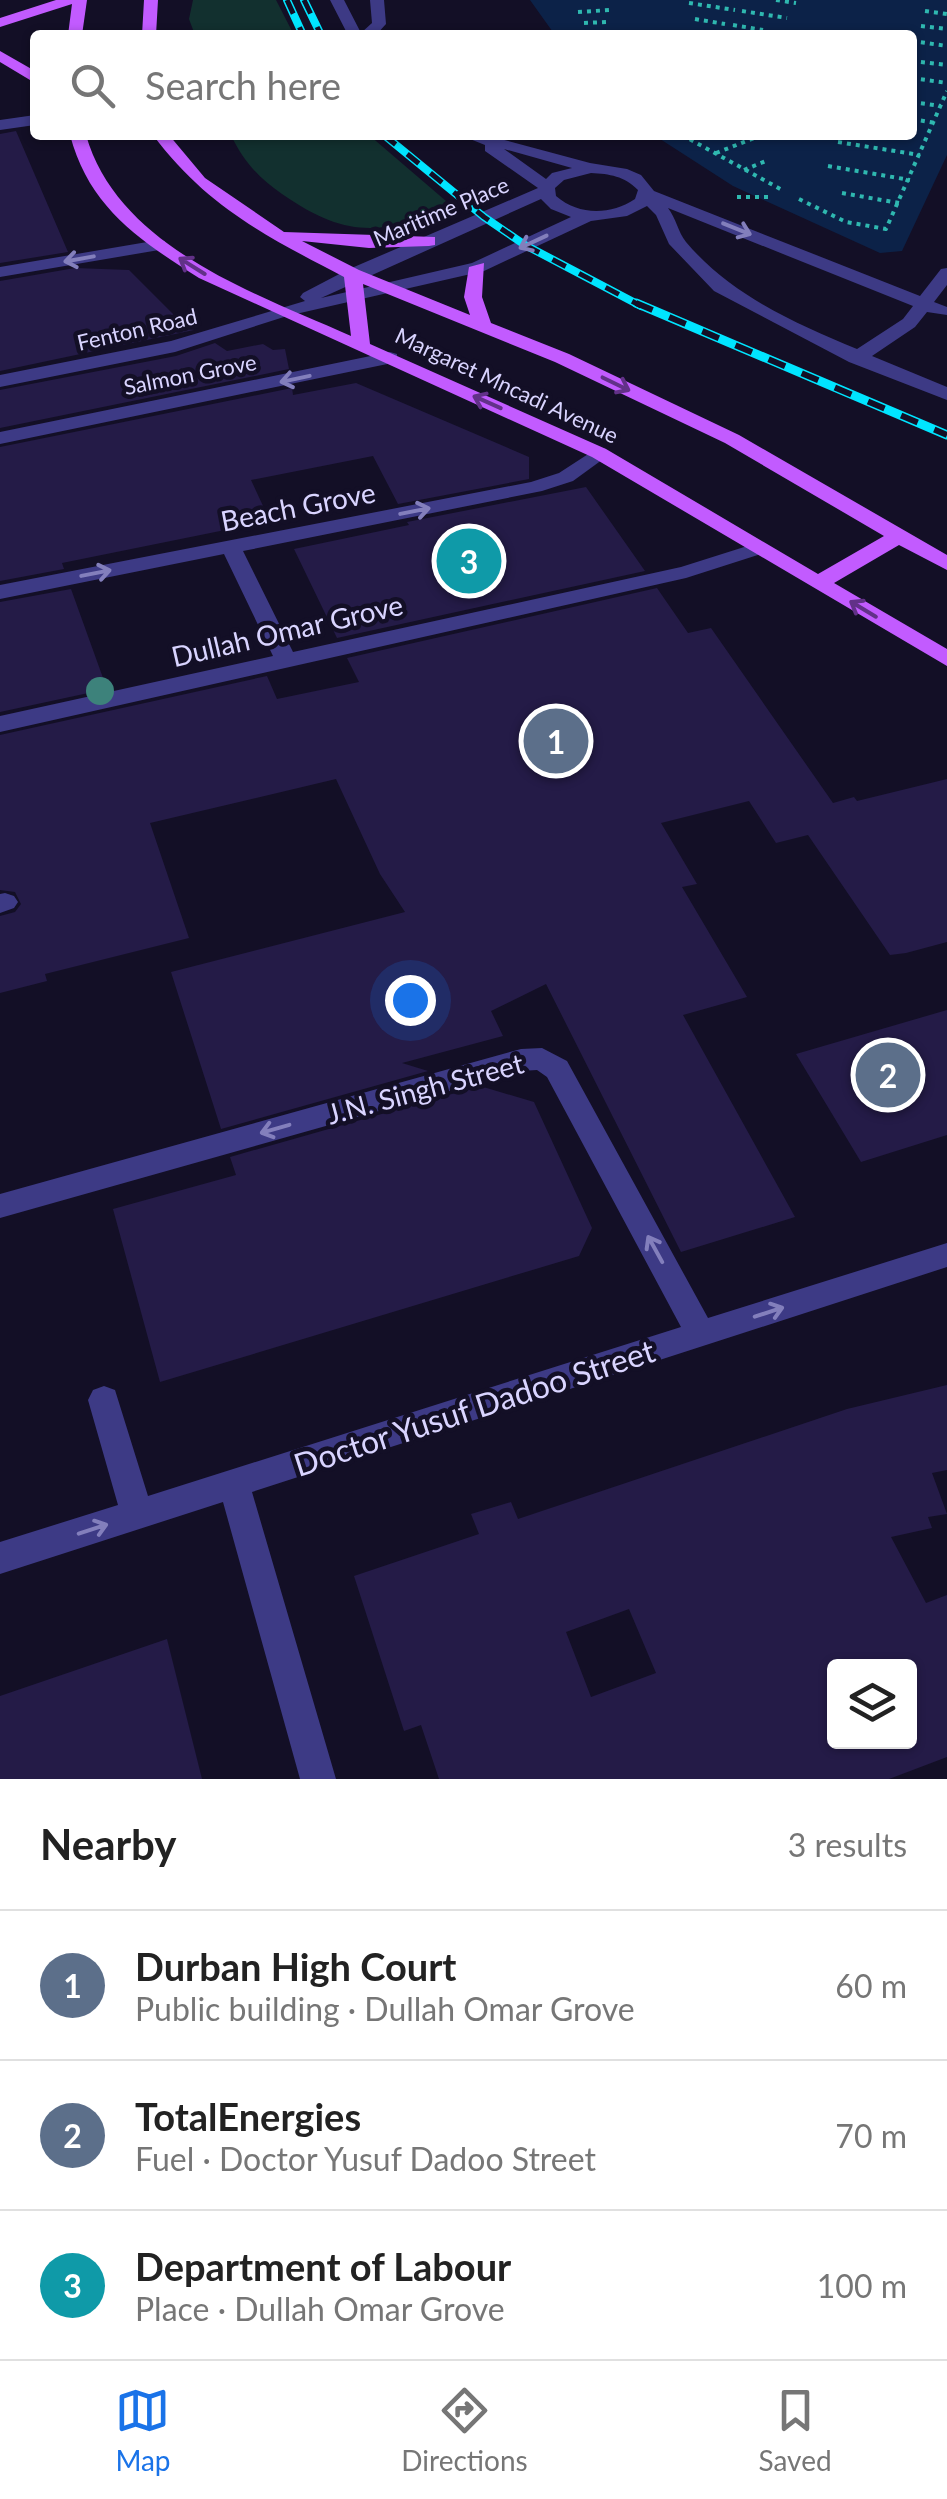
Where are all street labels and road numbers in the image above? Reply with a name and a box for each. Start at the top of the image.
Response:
street label: Maritime Place [369,170,513,252]
street label: Fenton Road [74,302,200,356]
street label: Margaret Mncadi Avenue [391,321,623,449]
street label: Salmon Grove [121,348,259,400]
street label: Beach Grove [218,474,378,538]
street label: Dullah Omar Grove [168,587,406,673]
street label: J.N. Singh Street [323,1045,527,1131]
street label: Doctor Yusuf Dadoo Street [289,1330,660,1484]

